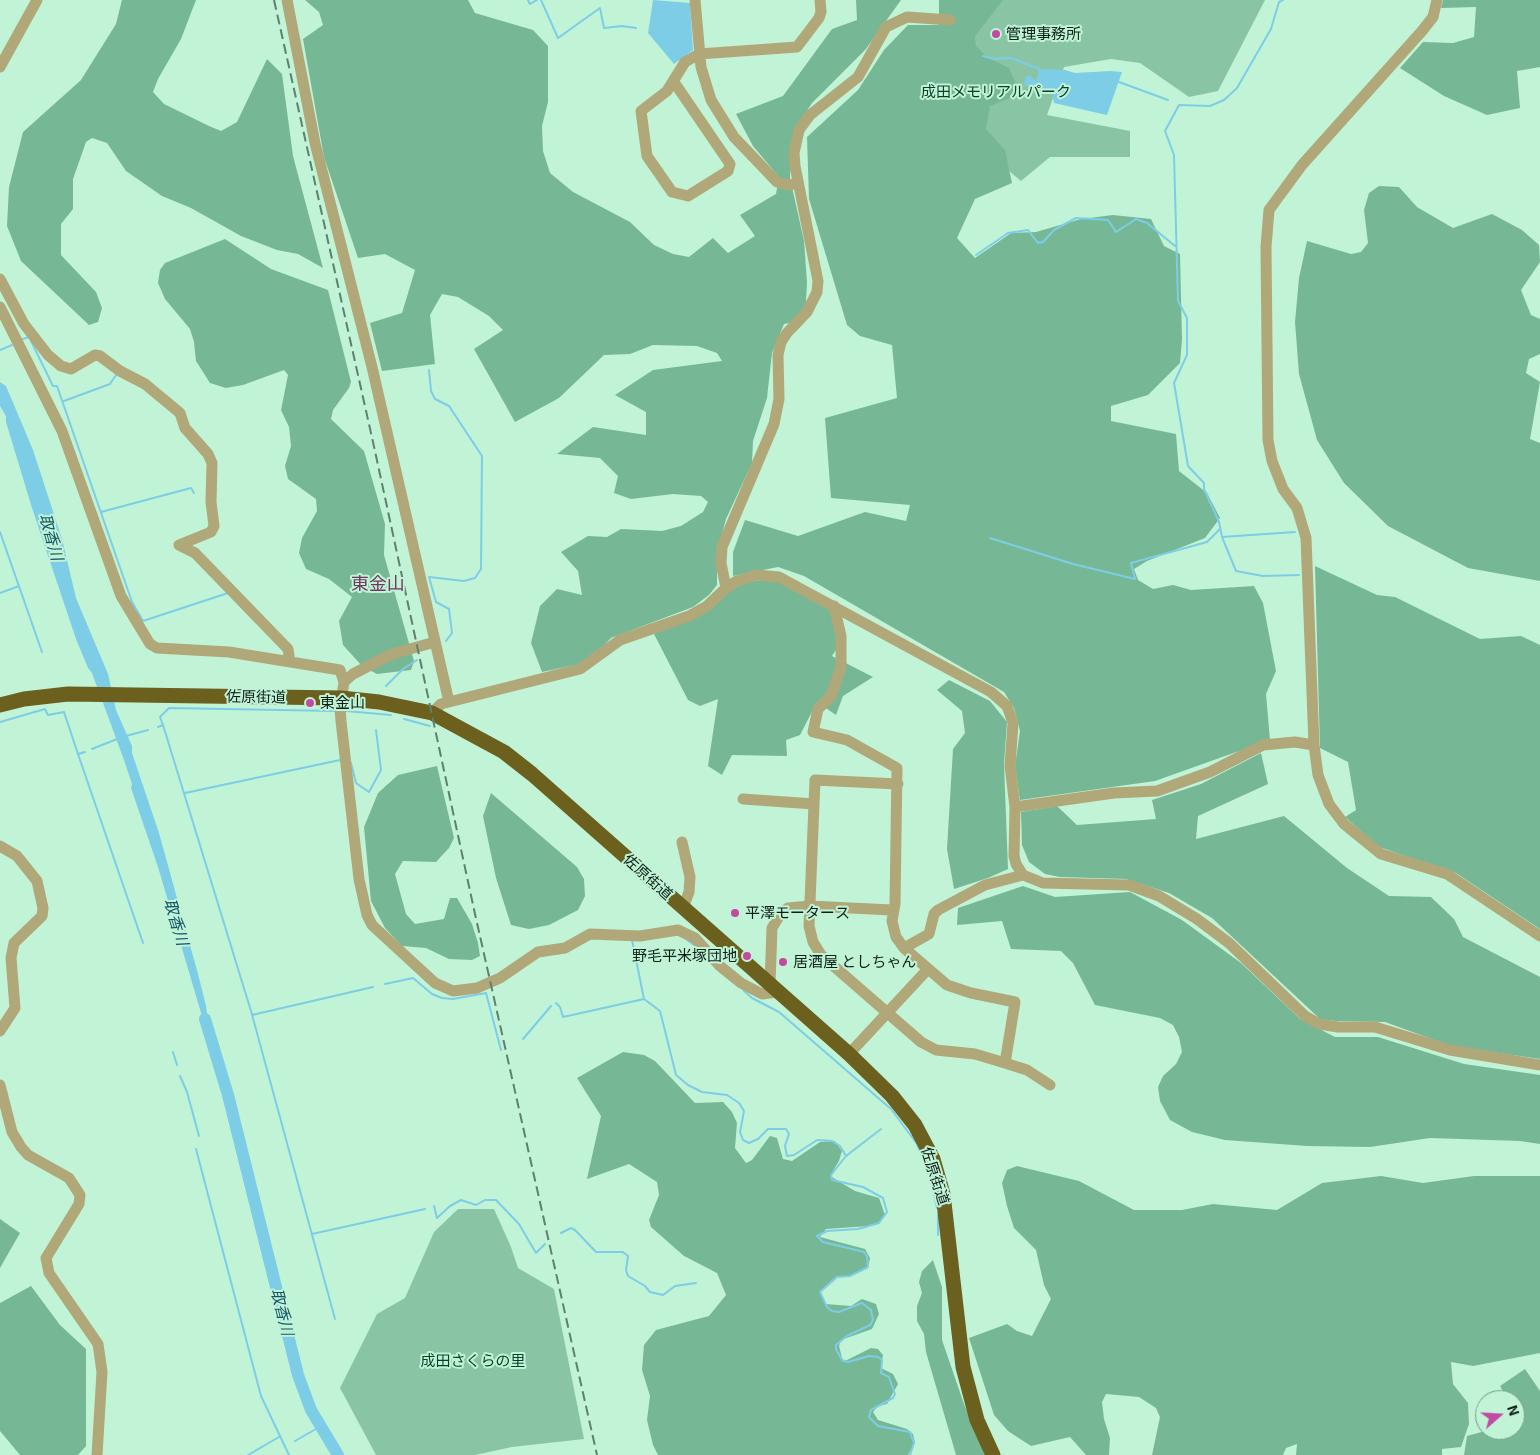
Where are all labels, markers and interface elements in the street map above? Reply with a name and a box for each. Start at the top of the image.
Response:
place label: 管理事務所 [1006,25,1081,43]
marker: 管理事務所 [990,28,1002,40]
park label: 成田メモリアルパーク [921,83,1071,101]
water label: 取香川 [35,511,67,563]
district label: 東金山 [351,573,405,595]
street label: 佐原街道 [226,687,286,707]
place label: 東金山 [320,694,365,712]
marker: 東金山 [304,697,316,709]
street label: 佐原街道 [620,850,676,904]
water label: 取香川 [160,896,192,948]
place label: 平澤モータース [745,904,850,922]
marker: 平澤モータース [729,907,741,919]
place label: 野毛平米塚団地 [632,947,737,965]
marker: 野毛平米塚団地 [741,950,753,962]
place label: 居酒屋 としちゃん [793,953,916,971]
marker: 居酒屋 としちゃん [777,956,789,968]
street label: 佐原街道 [917,1145,953,1207]
water label: 取香川 [267,1286,297,1338]
park label: 成田さくらの里 [421,1352,525,1370]
north arrow [1475,1390,1525,1440]
text: N [1504,1403,1523,1418]

